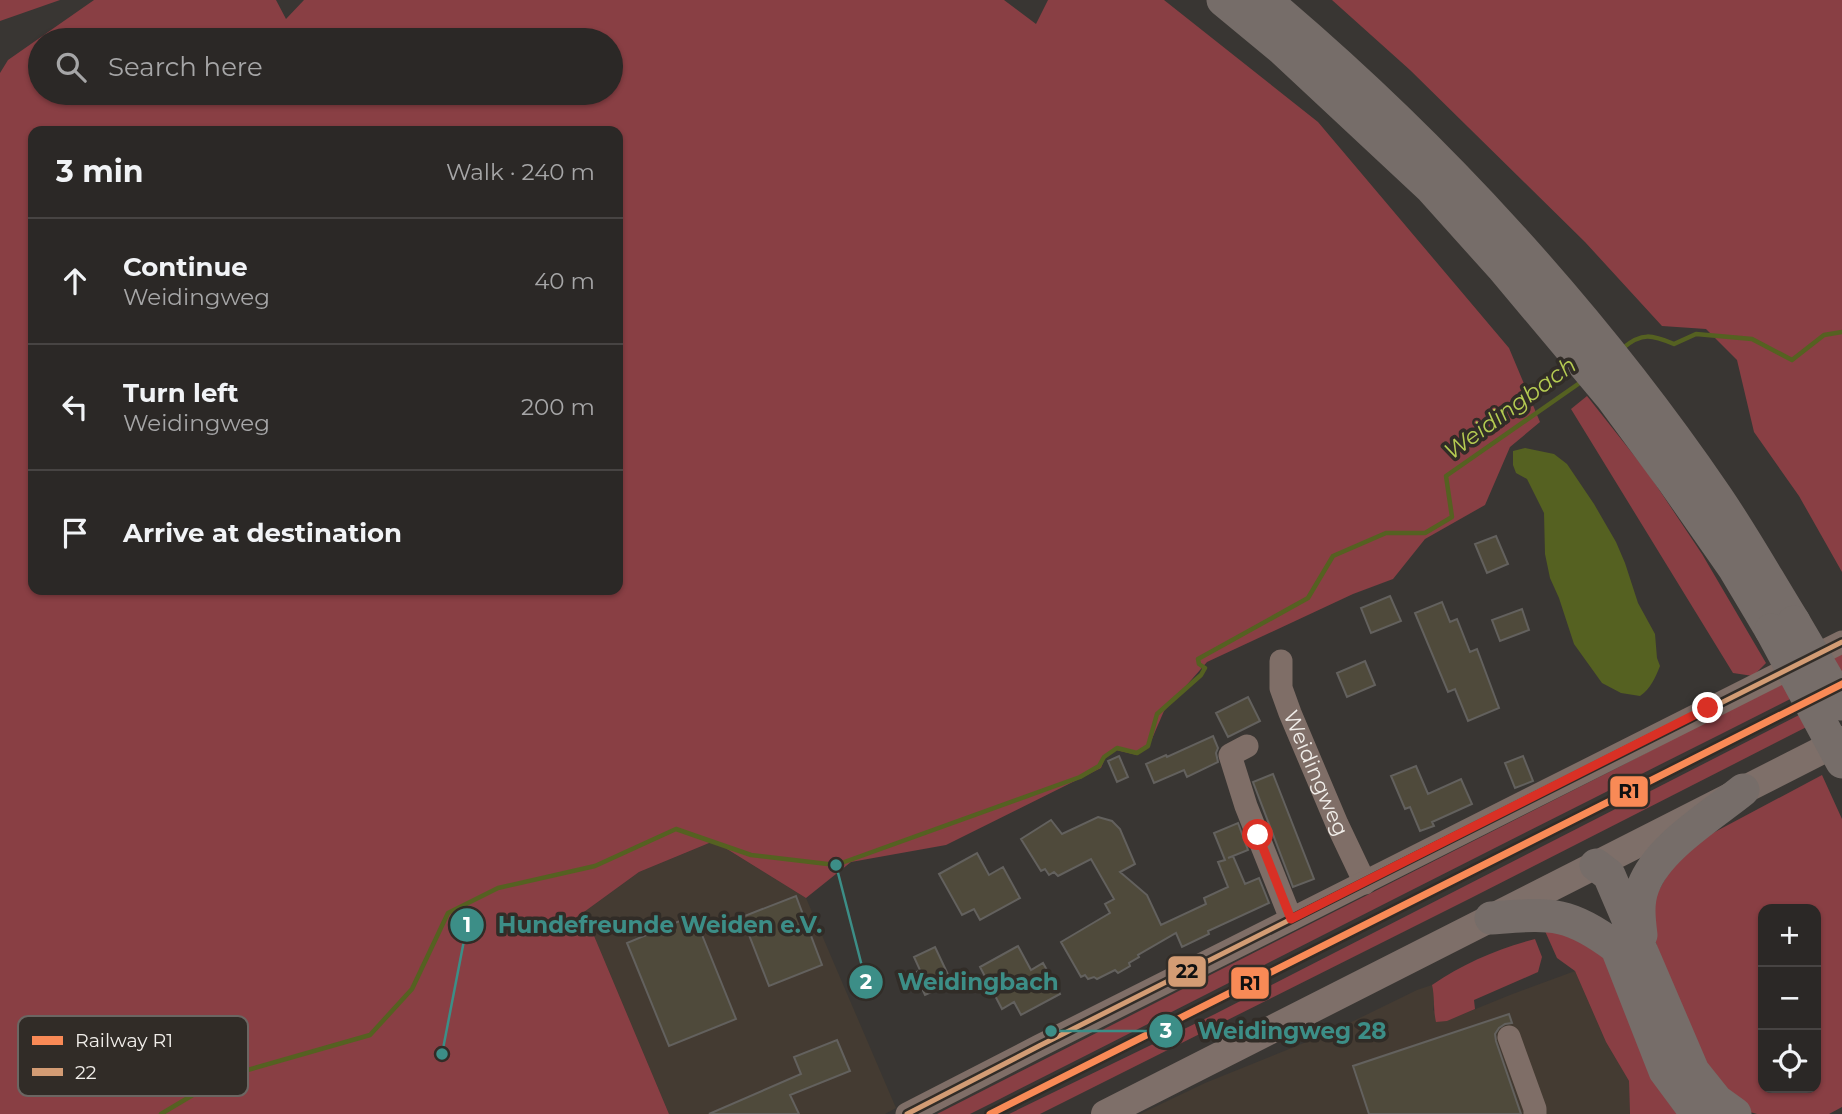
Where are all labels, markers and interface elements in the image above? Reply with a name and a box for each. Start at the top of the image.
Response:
search box [28,28,623,105]
icon: search [52,48,90,86]
text: Search here [108,51,263,83]
text: 3 min [56,153,143,190]
text: Walk · 240 m [446,158,595,186]
text: Continue [123,251,248,283]
icon: ahead [56,262,94,300]
text: 40 m [534,267,595,295]
text: Weidingweg [123,283,270,311]
water label: Weidingbach [1438,351,1582,465]
text: Turn left [123,377,239,409]
icon: left [56,388,94,426]
text: 200 m [521,393,595,421]
text: Weidingweg [123,409,270,437]
icon: arrive [56,514,94,552]
text: Arrive at destination [123,517,402,549]
route end [1692,692,1723,723]
street label: Weidingweg [1278,706,1354,840]
line badge: R1 [1609,775,1649,808]
text: R1 [1618,780,1640,803]
route start [1242,819,1273,850]
callout: Hundefreunde Weiden e.V. [449,903,836,947]
map controls [1758,904,1821,1093]
button: + [1758,904,1821,967]
text: Hundefreunde Weiden e.V. [498,911,822,939]
text: 1 [463,912,471,937]
line badge: 22 [1167,955,1207,988]
callout: Weidingbach [849,960,1073,1004]
text: 22 [1176,960,1198,983]
line badge: R1 [1230,966,1270,1000]
button: − [1758,967,1821,1030]
text: Weidingbach [897,968,1059,996]
text: 2 [860,969,872,994]
text: R1 [1239,972,1261,995]
callout: Weidingweg 28 [1149,1009,1400,1053]
legend [18,1016,248,1096]
text: Weidingweg 28 [1198,1017,1386,1045]
text: 3 [1159,1018,1172,1043]
text: Railway R1 [75,1029,173,1052]
button: locate [1758,1030,1821,1093]
text: 22 [75,1061,97,1084]

